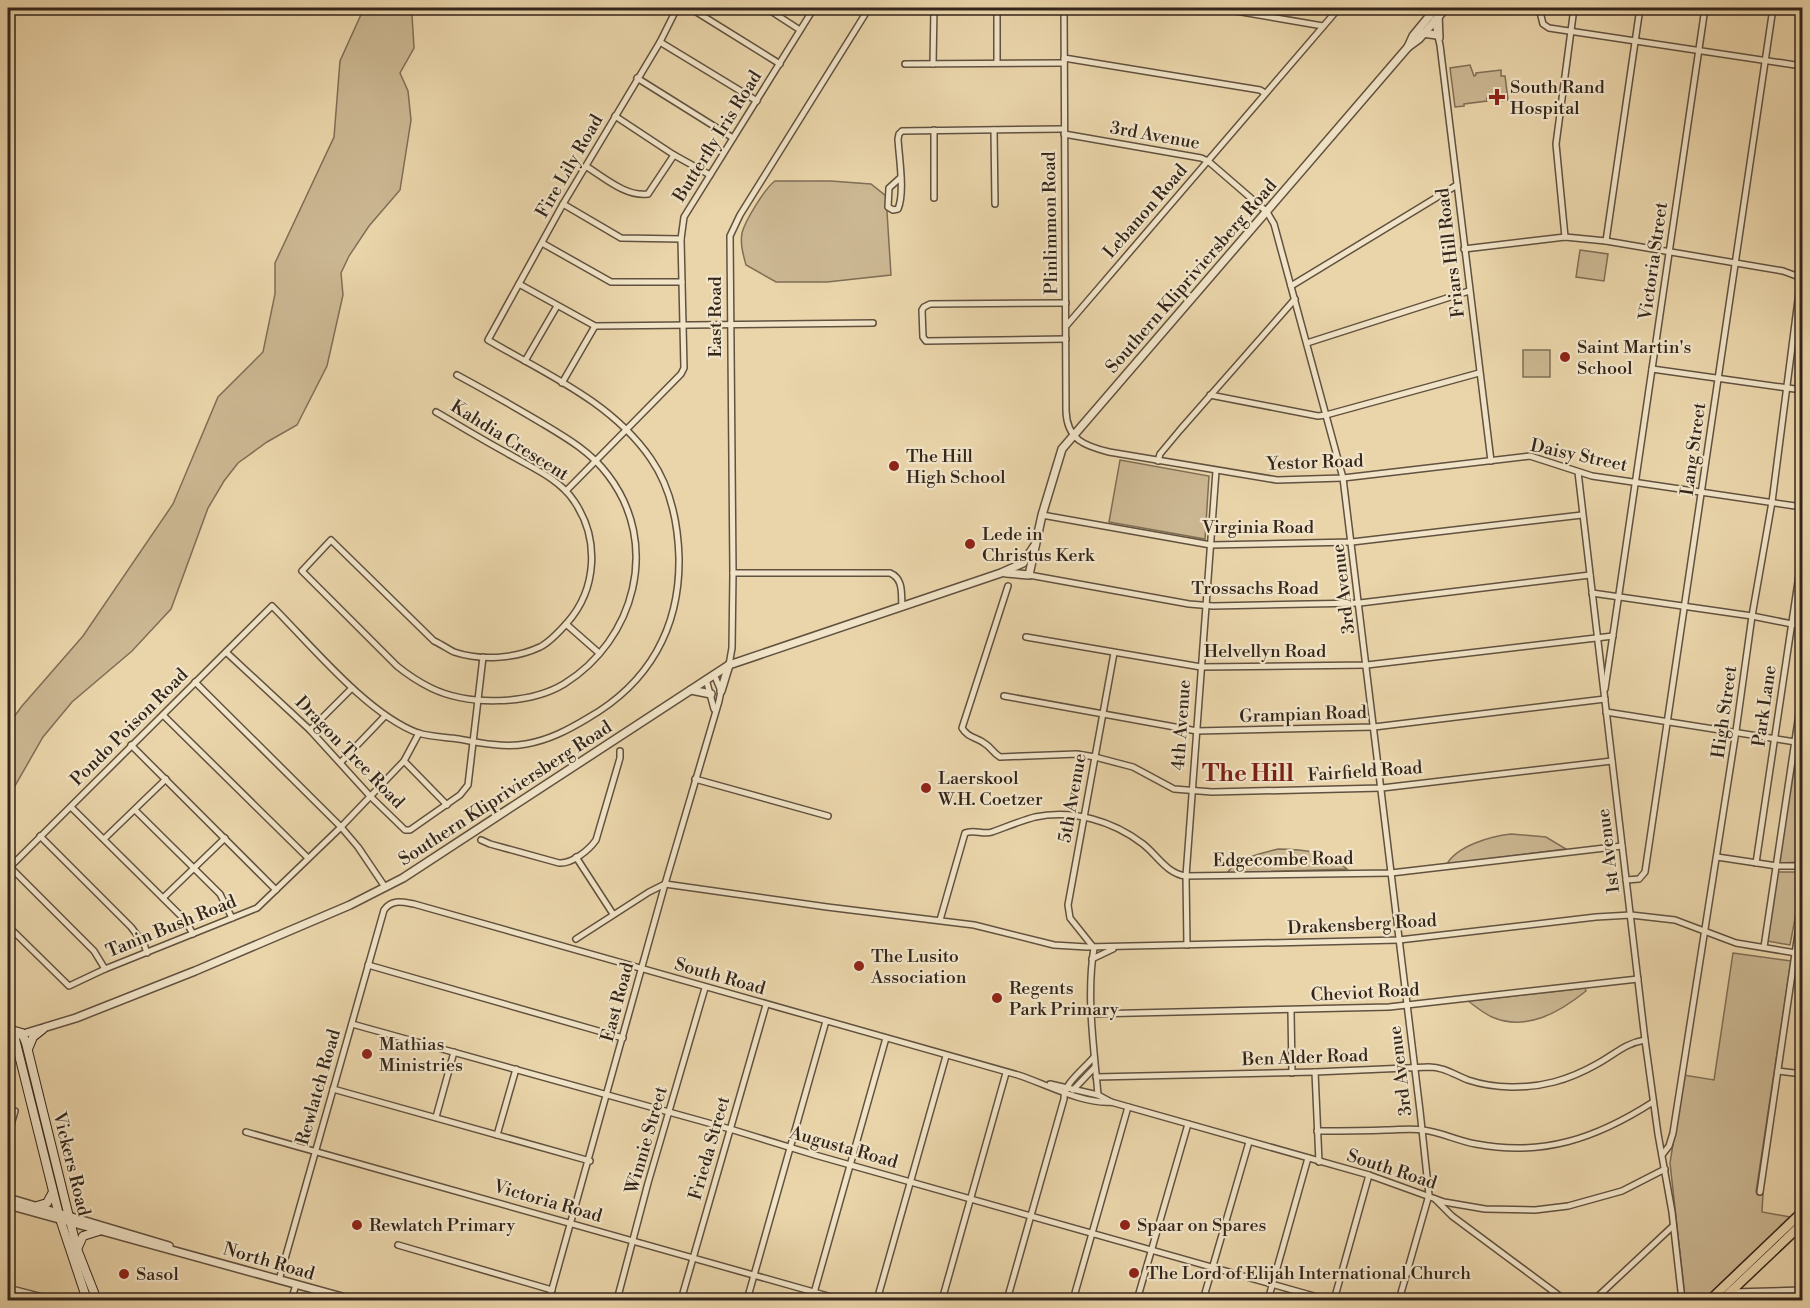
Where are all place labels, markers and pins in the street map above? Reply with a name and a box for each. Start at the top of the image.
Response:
place label: South Rand Hospital [1510,76,1605,120]
marker: South Rand Hospital [1488,88,1506,106]
place label: Saint Martin's School [1577,336,1692,380]
marker: Saint Martin's School [1558,350,1572,364]
place label: The Hill High School [906,445,1006,489]
marker: The Hill High School [887,459,901,473]
place label: Lede in Christus Kerk [982,523,1096,567]
marker: Lede in Christus Kerk [963,537,977,551]
place label: Laerskool W.H. Coetzer [937,767,1043,811]
marker: Laerskool W.H. Coetzer [919,781,933,795]
place label: The Lusito Association [870,945,967,989]
marker: The Lusito Association [852,959,866,973]
place label: Regents Park Primary [1009,977,1119,1021]
marker: Regents Park Primary [990,991,1004,1005]
place label: Mathias Ministries [379,1033,463,1077]
marker: Mathias Ministries [360,1047,374,1061]
place label: Rewlatch Primary [369,1214,515,1237]
place label: Spaar on Spares [1137,1214,1267,1237]
marker: Rewlatch Primary [350,1218,364,1232]
marker: Spaar on Spares [1118,1218,1132,1232]
place label: The Lord of Elijah International Church [1146,1262,1471,1285]
place label: Sasol [136,1263,179,1286]
marker: The Lord of Elijah International Church [1127,1266,1141,1280]
marker: Sasol [117,1267,131,1281]

